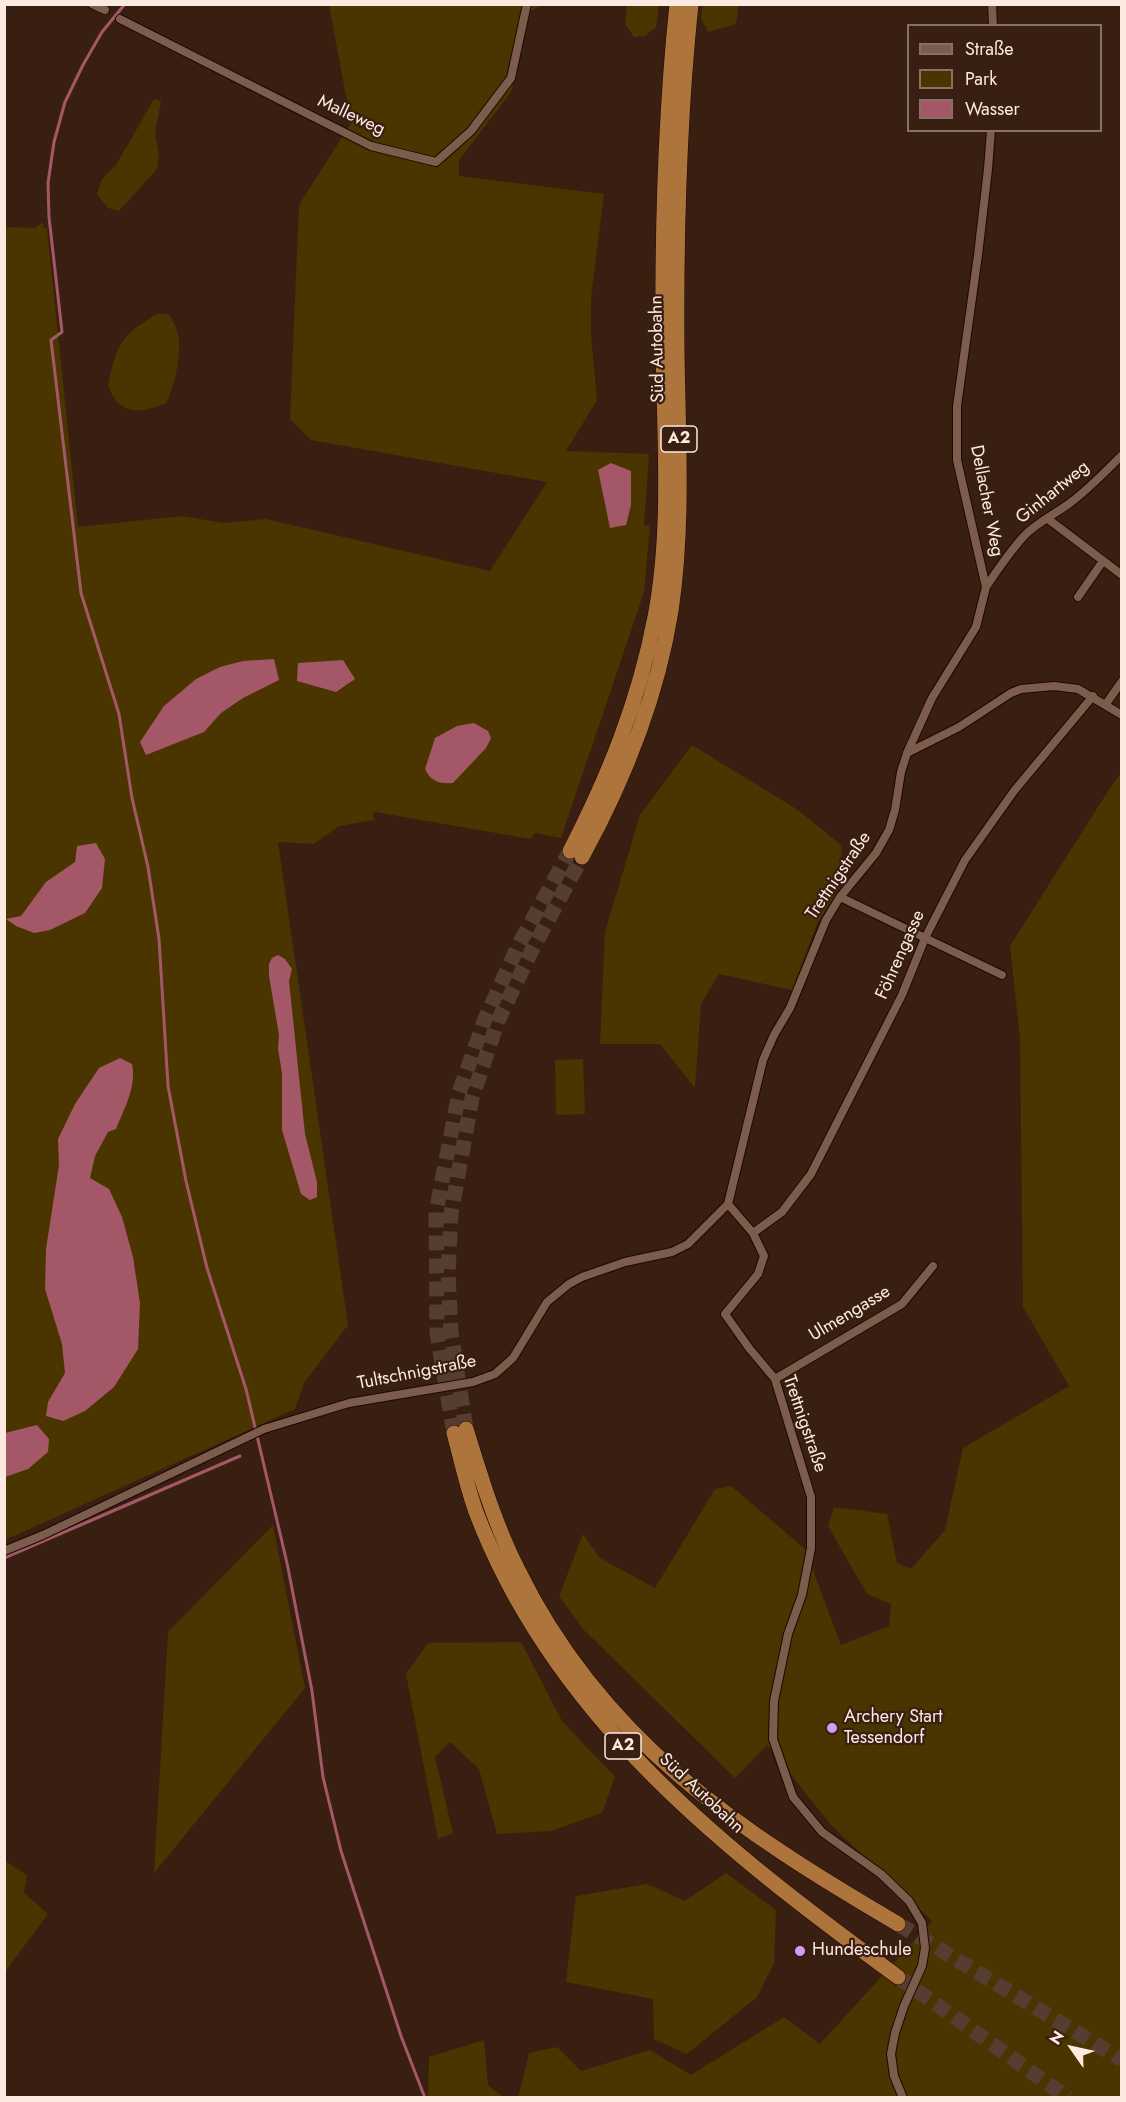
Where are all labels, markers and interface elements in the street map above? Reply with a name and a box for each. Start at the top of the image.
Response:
legend [907,24,1102,132]
text: Straße [965,36,1013,62]
text: Park [965,66,997,92]
street label: Malleweg [314,91,388,141]
text: Wasser [965,96,1020,122]
street label: Süd Autobahn [646,295,670,403]
road number: A2 [661,426,697,452]
street label: Dellacher Weg [965,443,1007,559]
street label: Ginhartweg [1012,457,1094,529]
street label: Trettnigstraße [802,828,876,924]
street label: Föhrengasse [872,907,930,1003]
street label: Ulmengasse [805,1281,895,1347]
street label: Tultschnigstraße [356,1351,478,1395]
street label: Trettnigstraße [777,1373,831,1475]
place label: Archery Start Tessendorf [844,1707,942,1750]
marker: Archery Start Tessendorf [825,1721,839,1735]
road number: A2 [605,1733,641,1759]
street label: Süd Autobahn [654,1749,748,1839]
place label: Hundeschule [812,1940,911,1962]
marker: Hundeschule [793,1944,807,1958]
north arrow [1042,2018,1102,2078]
text: N [1044,2026,1070,2049]

